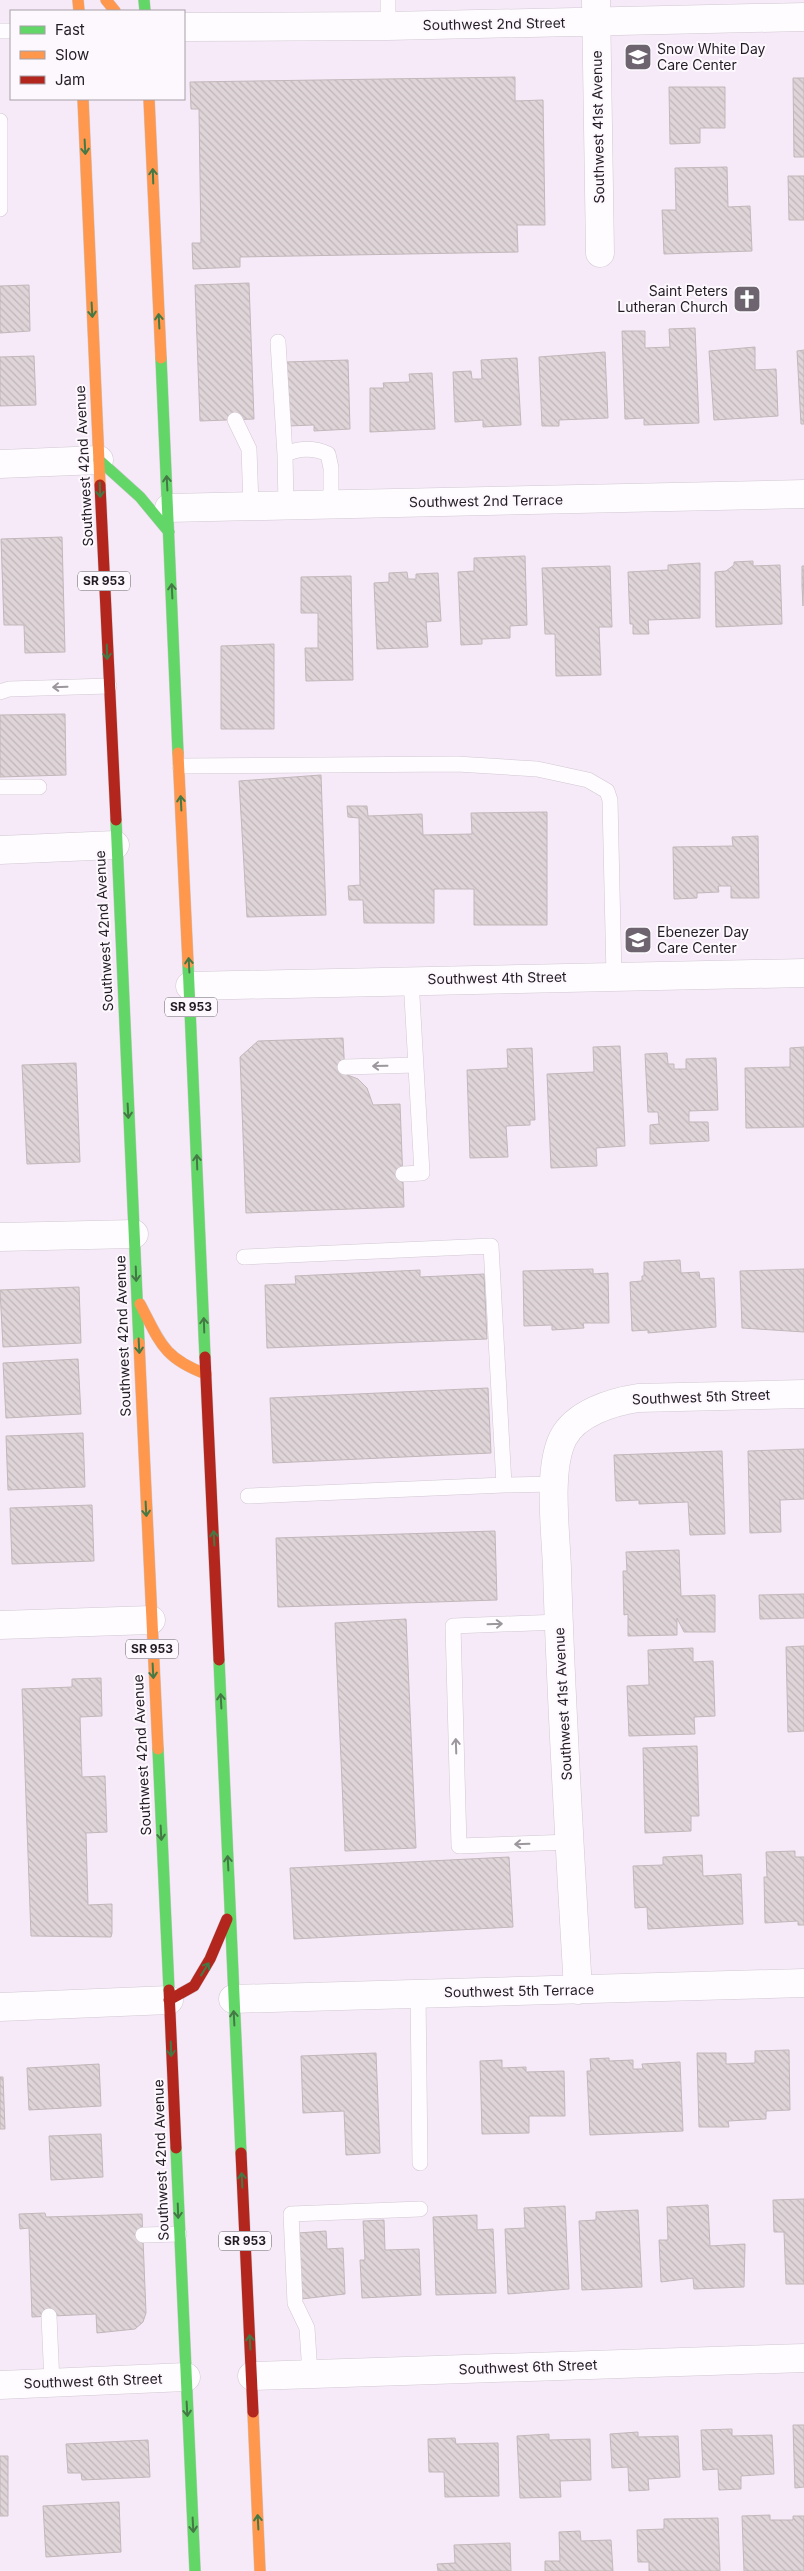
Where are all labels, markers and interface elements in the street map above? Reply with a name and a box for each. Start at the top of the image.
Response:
legend [10,10,185,100]
street label: Southwest 2nd Street [423,14,566,33]
text: Fast [55,20,85,39]
place label: Snow White Day Care Center [657,40,766,73]
school or university icon: Snow White Day Care Center [623,42,653,72]
text: Slow [55,45,89,64]
street label: Southwest 41st Avenue [588,50,607,204]
text: Jam [55,70,85,89]
one-way arrow [80,139,89,155]
one-way arrow [148,168,157,184]
place label: Saint Peters Lutheran Church [617,282,728,315]
church icon: Saint Peters Lutheran Church [732,284,762,314]
one-way arrow [88,302,97,318]
one-way arrow [155,313,164,329]
street label: Southwest 42nd Avenue [71,385,96,547]
one-way arrow [163,475,172,491]
one-way arrow [96,481,105,497]
street label: Southwest 2nd Terrace [409,491,563,510]
road number: SR 953 [78,572,130,590]
one-way arrow [167,583,176,599]
one-way arrow [103,644,112,660]
one-way arrow [52,682,68,692]
one-way arrow [177,795,186,811]
street label: Southwest 42nd Avenue [91,850,116,1012]
place label: Ebenezer Day Care Center [657,923,749,956]
school or university icon: Ebenezer Day Care Center [623,925,653,955]
one-way arrow [184,957,193,973]
street label: Southwest 4th Street [427,968,567,987]
road number: SR 953 [165,998,217,1016]
one-way arrow [372,1061,388,1071]
one-way arrow [124,1103,133,1119]
one-way arrow [193,1155,202,1171]
street label: Southwest 42nd Avenue [111,1255,134,1417]
one-way arrow [131,1265,140,1281]
one-way arrow [200,1317,209,1333]
one-way arrow [134,1338,143,1354]
street label: Southwest 5th Street [631,1386,771,1407]
one-way arrow [141,1501,150,1517]
one-way arrow [209,1531,218,1547]
one-way arrow [487,1620,503,1629]
street label: Southwest 41st Avenue [550,1627,575,1781]
road number: SR 953 [126,1640,178,1658]
one-way arrow [149,1663,158,1679]
street label: Southwest 42nd Avenue [129,1674,154,1836]
one-way arrow [216,1693,225,1709]
one-way arrow [451,1738,461,1754]
one-way arrow [156,1825,166,1841]
one-way arrow [514,1839,530,1849]
one-way arrow [223,1855,232,1871]
one-way arrow [200,1962,210,1976]
street label: Southwest 5th Terrace [444,1981,594,2000]
one-way arrow [230,2010,239,2026]
one-way arrow [167,2041,176,2057]
street label: Southwest 42nd Avenue [149,2079,172,2241]
one-way arrow [238,2172,247,2188]
one-way arrow [174,2203,183,2219]
road number: SR 953 [219,2232,271,2250]
one-way arrow [245,2335,255,2351]
street label: Southwest 6th Street [458,2356,598,2377]
street label: Southwest 6th Street [23,2370,163,2391]
one-way arrow [183,2400,192,2416]
one-way arrow [254,2515,263,2531]
one-way arrow [188,2517,197,2533]

